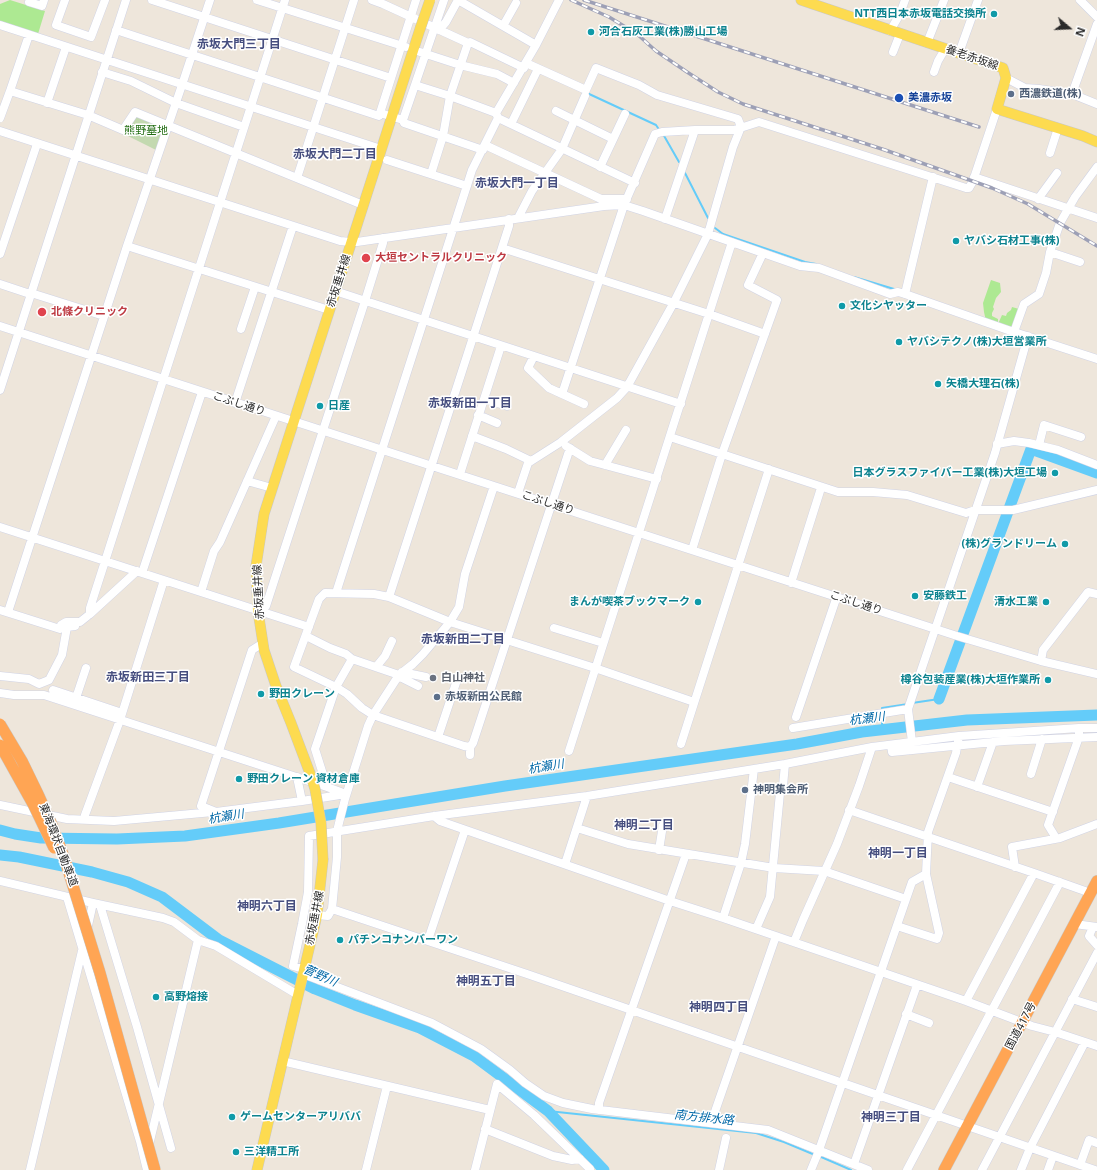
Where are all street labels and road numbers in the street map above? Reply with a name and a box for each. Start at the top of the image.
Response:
street label: 養老赤坂線 [944,43,1000,73]
street label: 赤坂垂井線 [324,253,354,309]
street label: こぶし通り [211,389,267,419]
street label: こぶし通り [520,488,576,518]
street label: 赤坂垂井線 [251,564,267,620]
street label: こぶし通り [828,588,884,618]
street label: 東海環状自動車道 [36,802,80,888]
street label: 赤坂垂井線 [303,890,327,946]
street label: 国道417号 [1003,1000,1039,1052]

